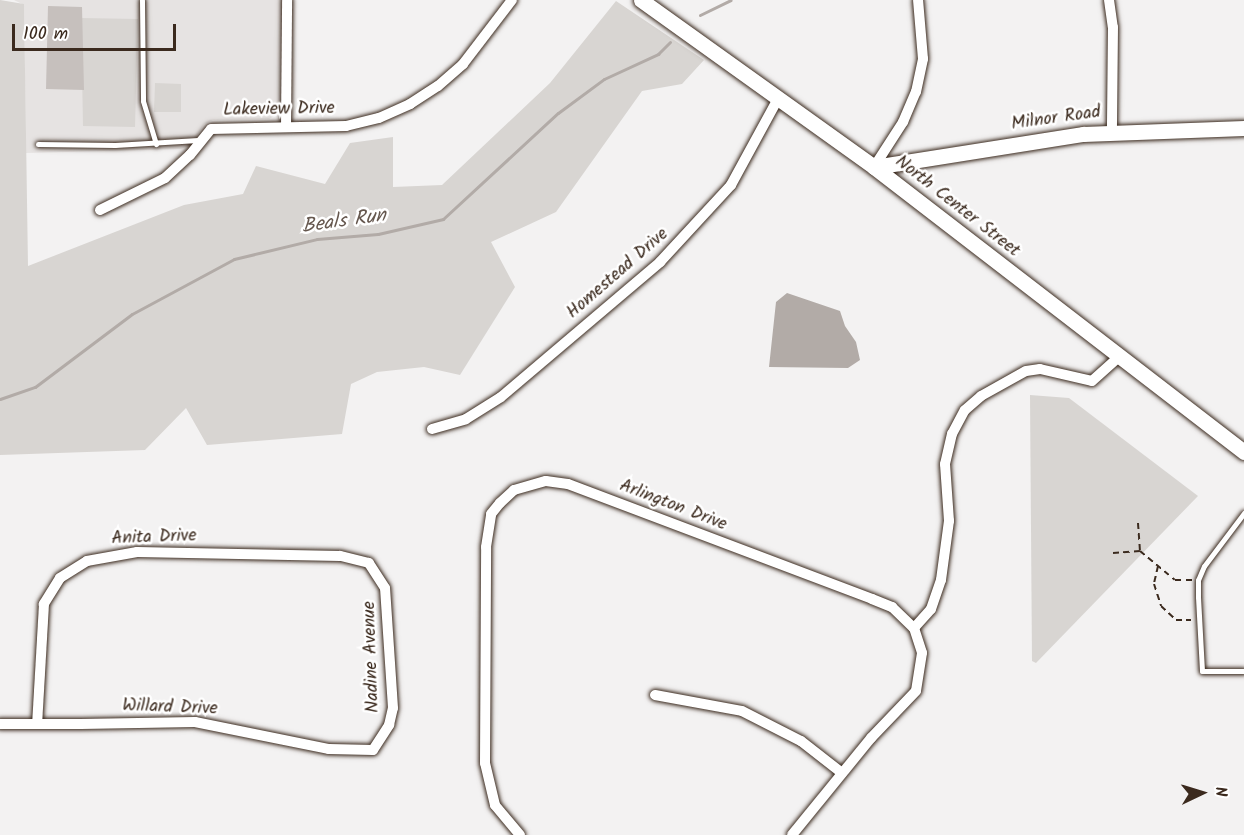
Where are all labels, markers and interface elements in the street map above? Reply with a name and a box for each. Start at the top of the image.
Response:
scale bar [15,12,178,50]
text: 100 m [23,20,68,49]
street label: Lakeview Drive [223,98,335,122]
street label: Milnor Road [1010,102,1102,136]
street label: North Center Street [890,152,1024,262]
water label: Beals Run [300,204,388,240]
street label: Homestead Drive [563,224,673,324]
street label: Arlington Drive [616,476,730,536]
street label: Anita Drive [111,526,197,550]
street label: Nadine Avenue [359,601,385,713]
street label: Willard Drive [122,696,218,720]
north arrow [1172,763,1232,823]
text: N [1208,786,1233,798]

